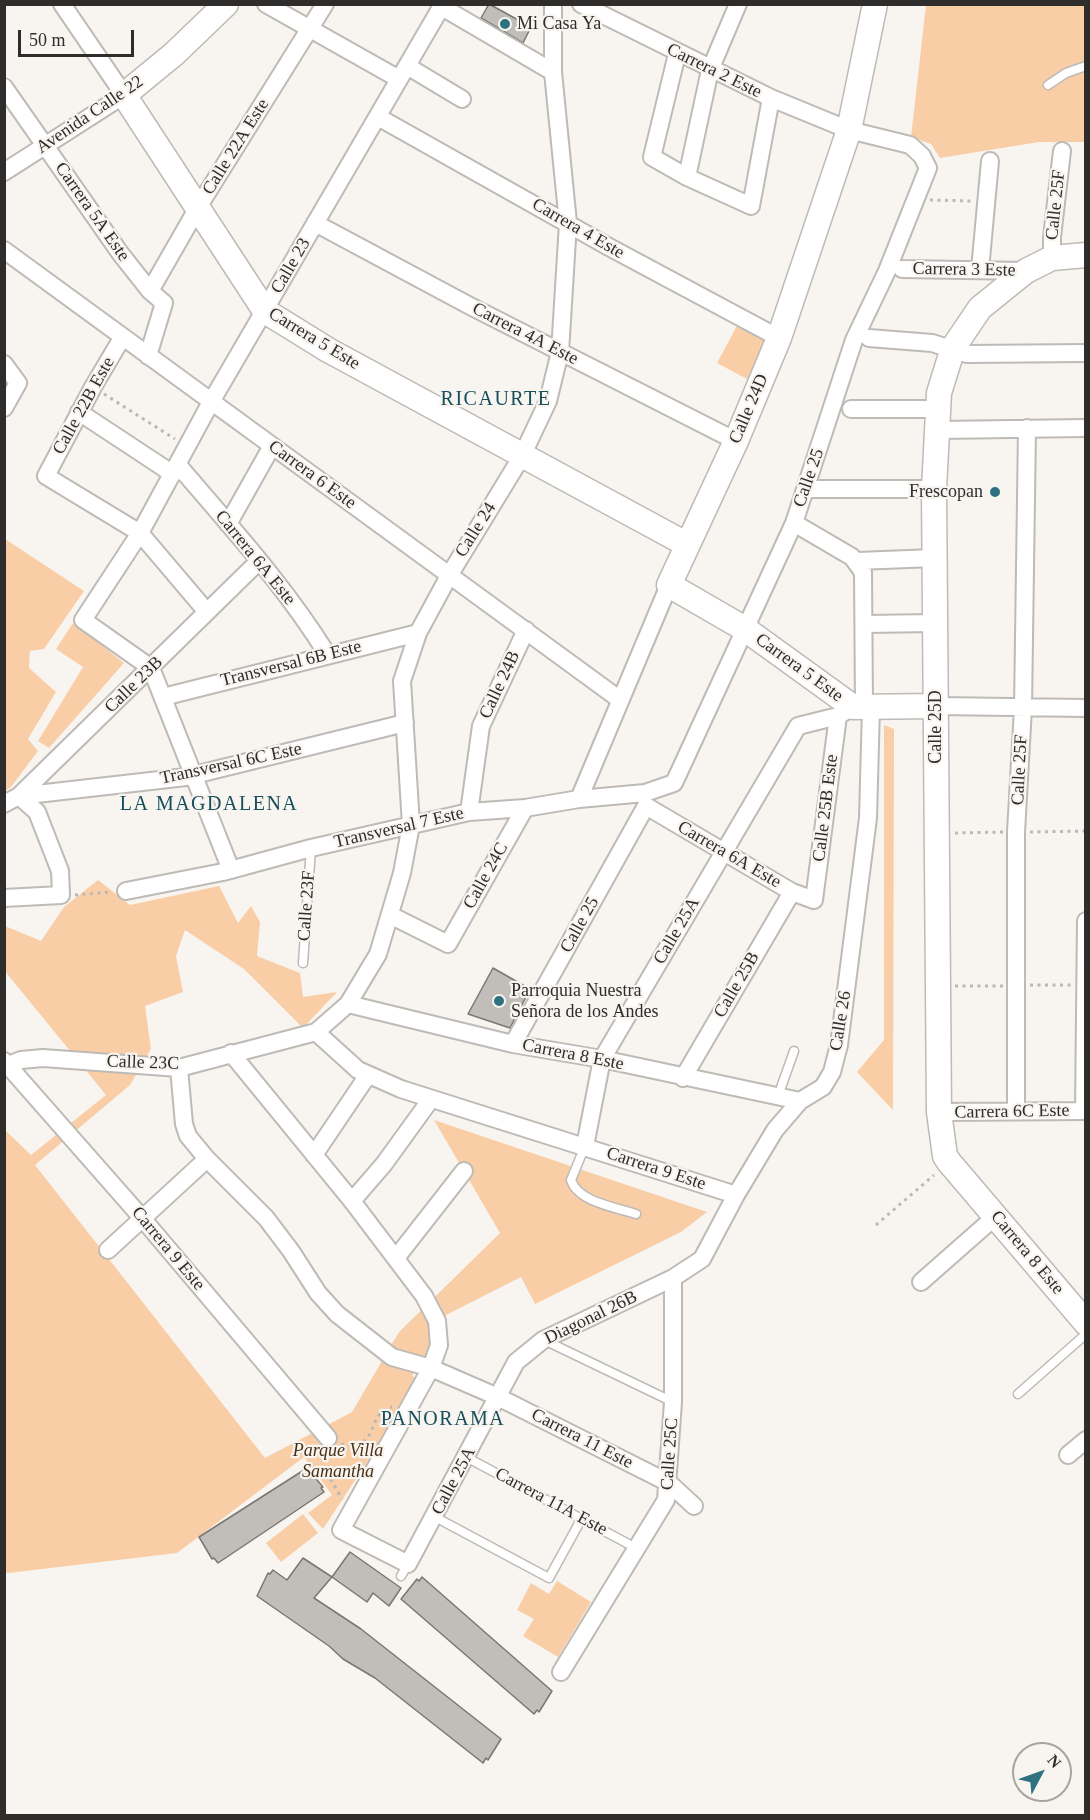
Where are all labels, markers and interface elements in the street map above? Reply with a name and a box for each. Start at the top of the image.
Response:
place label: Mi Casa Ya [517,13,601,35]
marker: Mi Casa Ya [498,17,512,31]
scale bar [21,18,136,56]
text: 50 m [29,30,66,50]
street label: Carrera 2 Este [663,39,765,103]
street label: Avenida Calle 22 [32,71,148,159]
street label: Calle 22A Este [198,95,274,199]
street label: Carrera 5A Este [50,158,134,266]
street label: Calle 25F [1042,169,1070,241]
street label: Carrera 4 Este [528,194,628,264]
street label: Calle 23 [267,234,315,298]
street label: Carrera 3 Este [912,258,1016,282]
street label: Carrera 4A Este [468,298,582,370]
street label: Carrera 5 Este [264,303,364,375]
street label: Calle 22B Este [48,354,120,458]
street label: Calle 24D [725,371,773,447]
district label: RICAURTE [441,388,551,412]
street label: Carrera 6 Este [264,436,360,514]
street label: Calle 25 [789,446,829,510]
place label: Frescopan [909,481,983,503]
marker: Frescopan [988,485,1002,499]
street label: Calle 24 [451,499,501,561]
street label: Carrera 6A Este [210,506,300,610]
street label: Carrera 5 Este [751,629,847,707]
street label: Transversal 6B Este [218,636,364,692]
street label: Calle 24B [475,648,525,722]
street label: Calle 23B [100,652,168,718]
street label: Calle 25D [925,690,947,764]
street label: Calle 25F [1007,734,1033,806]
street label: Transversal 6C Este [158,738,304,790]
street label: Calle 25B Este [809,753,843,863]
district label: LA MAGDALENA [120,793,298,817]
street label: Transversal 7 Este [332,803,466,853]
street label: Carrera 6A Este [673,817,785,893]
street label: Calle 24C [459,839,513,913]
street label: Calle 23F [294,870,320,942]
street label: Calle 25 [556,893,604,957]
street label: Calle 25A [649,894,705,968]
street label: Calle 25B [710,948,764,1022]
place label: Parroquia Nuestra Señora de los Andes [511,980,658,1022]
street label: Calle 26 [826,989,856,1053]
marker: Parroquia Nuestra Señora de los Andes [492,994,506,1008]
street label: Carrera 8 Este [520,1035,626,1075]
street label: Calle 23C [106,1051,180,1075]
street label: Carrera 6C Este [954,1100,1070,1124]
street label: Carrera 9 Este [604,1143,708,1195]
street label: Carrera 9 Este [127,1203,209,1295]
street label: Carrera 8 Este [986,1207,1068,1299]
street label: Diagonal 26B [541,1286,641,1350]
street label: Carrera 11 Este [528,1404,636,1474]
district label: PANORAMA [381,1408,505,1432]
street label: Calle 25C [657,1417,683,1491]
park label: Parque Villa Samantha [293,1440,383,1482]
street label: Calle 25A [427,1443,481,1519]
street label: Carrera 11A Este [491,1463,611,1541]
north arrow [1012,1742,1072,1802]
text: N [1044,1751,1065,1771]

